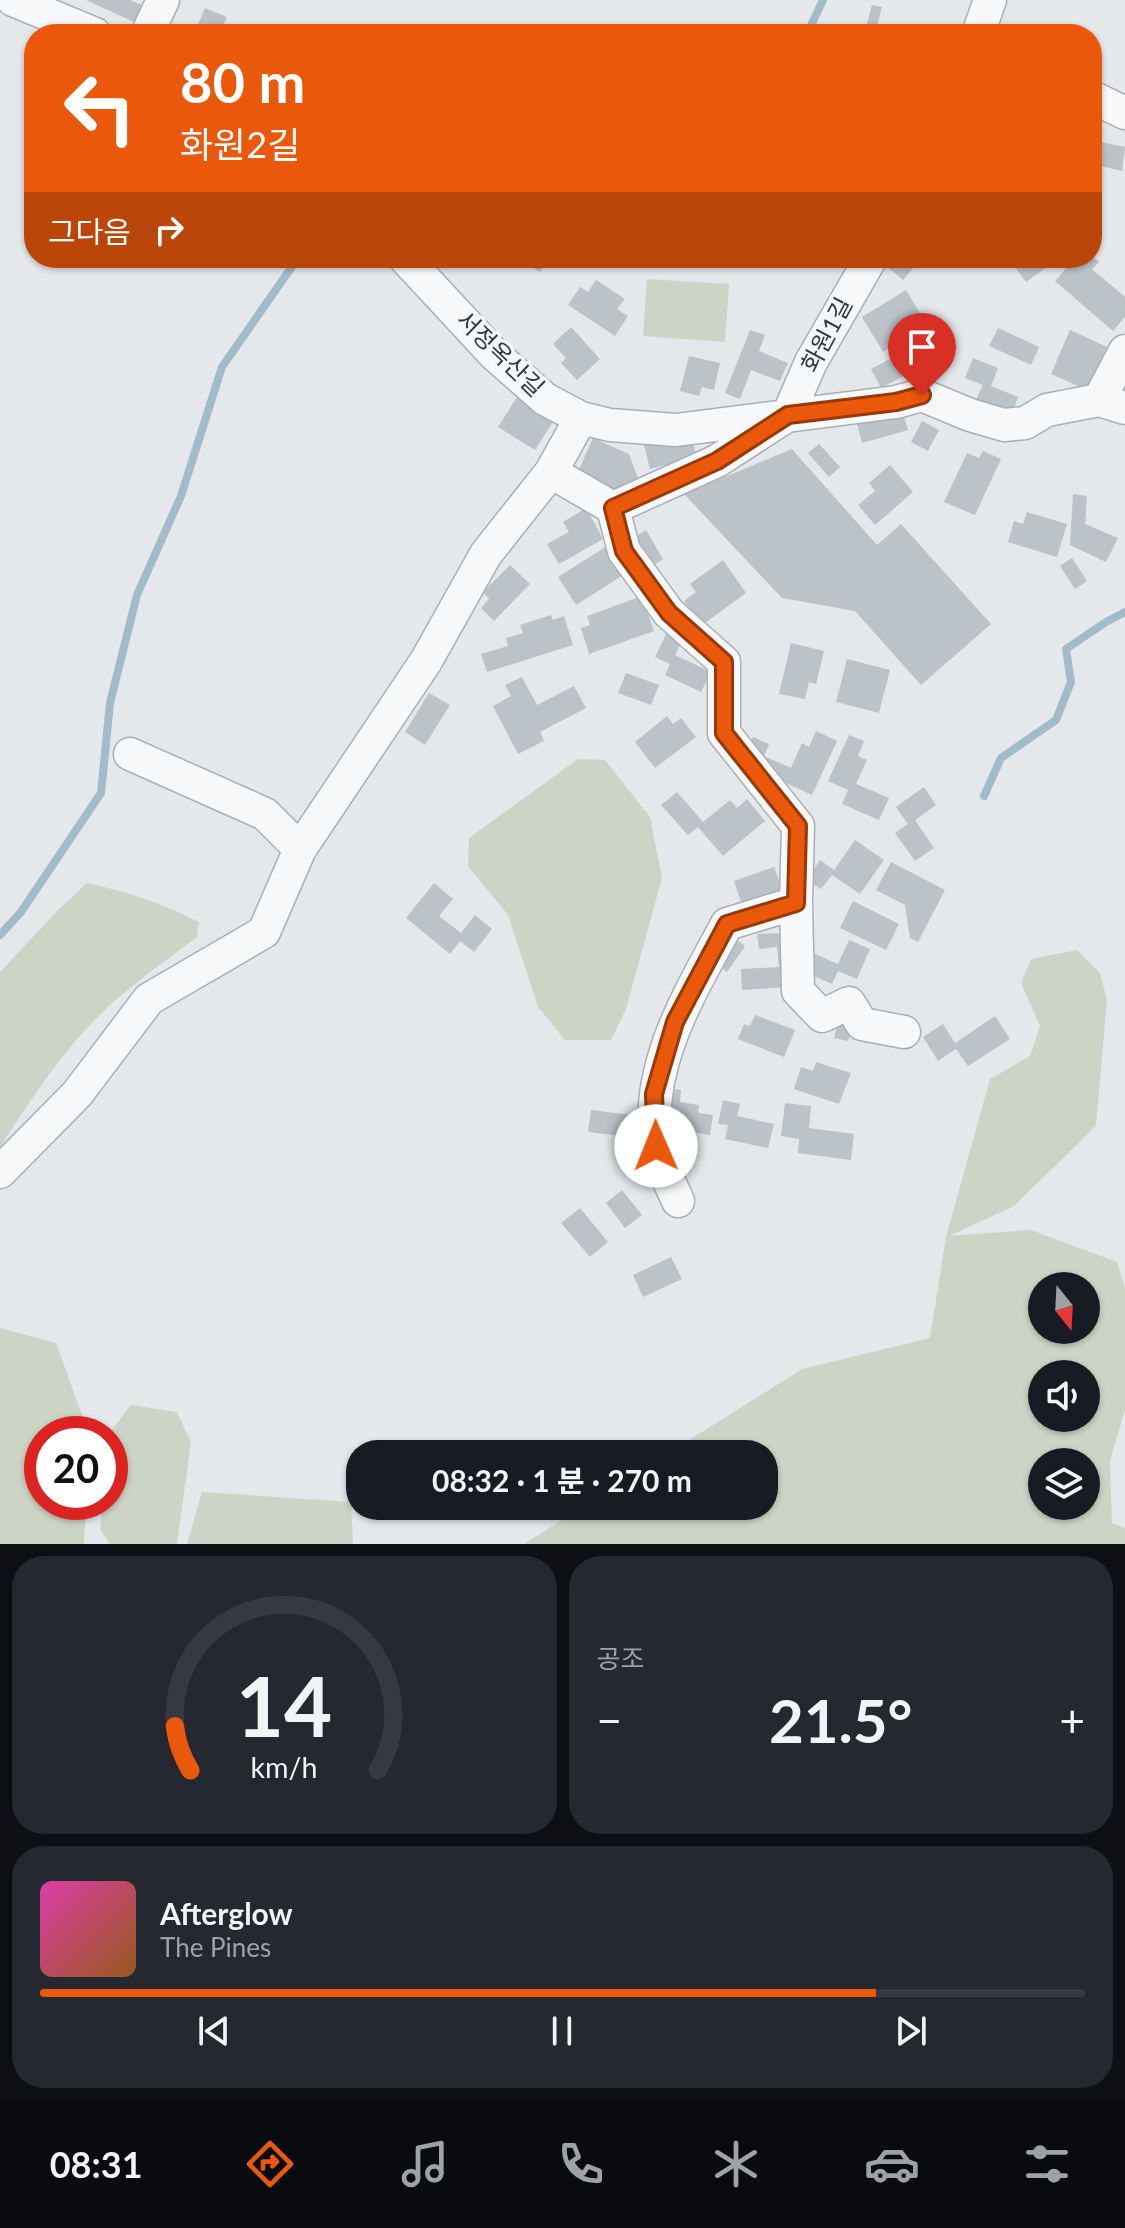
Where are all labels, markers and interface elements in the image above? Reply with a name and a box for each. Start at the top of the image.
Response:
text: 80 m [180,48,305,115]
icon: left [48,56,152,160]
text: 화원2길 [180,122,300,166]
icon: right [147,208,191,252]
text: 그다음 [48,213,131,249]
street label: 화원1길 [794,292,857,376]
street label: 서정옥산길 [451,304,551,402]
pin [888,313,956,395]
icon: arrive [900,325,944,369]
position arrow [614,1104,698,1188]
north arrow [1028,1272,1100,1344]
map controls [1028,1272,1100,1520]
button: sound [1028,1360,1100,1432]
speed limit sign: 20 [24,1416,128,1520]
button: layers [1028,1448,1100,1520]
text: 08:32 · 1 분 · 270 m [432,1462,692,1498]
text: 공조 [597,1642,644,1674]
text: 14 [236,1655,333,1755]
text: 21.5° [769,1684,913,1756]
text: − [597,1694,622,1746]
text: + [1059,1694,1085,1746]
text: km/h [251,1750,318,1784]
text: Afterglow [160,1895,293,1931]
text: The Pines [160,1931,271,1963]
icon: previous [192,2009,236,2053]
icon: pause [540,2009,584,2053]
icon: next [889,2009,933,2053]
icon: directions [242,2136,298,2192]
icon: music [397,2136,453,2192]
icon: phone [553,2136,609,2192]
icon: climate [708,2136,764,2192]
icon: car [864,2136,920,2192]
icon: filters [1019,2136,1075,2192]
text: 08:31 [50,2142,143,2186]

